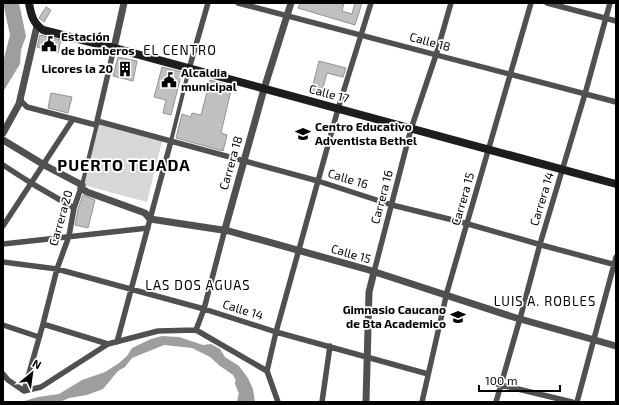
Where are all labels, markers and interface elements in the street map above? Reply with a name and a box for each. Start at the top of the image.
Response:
place label: Estación de bomberos [61,29,135,57]
street label: Calle 18 [408,29,452,53]
public building icon: Estación de bomberos [40,35,58,53]
district label: EL CENTRO [143,42,217,58]
building icon: Licores la 20 [116,60,134,78]
place label: Licores la 20 [41,61,113,75]
place label: Alcaldia municipal [181,65,237,93]
public building icon: Alcaldia municipal [160,71,178,89]
street label: Calle 17 [308,81,351,105]
place label: Centro Educativo Adventista Bethel [315,119,417,147]
school or university icon: Centro Educativo Adventista Bethel [294,125,312,143]
street label: Carrera 18 [216,134,244,191]
district label: PUERTO TEJADA [57,155,191,174]
street label: Calle 16 [326,165,370,191]
street label: Carrera 16 [367,168,395,225]
street label: Carrera 14 [526,170,556,227]
street label: Carrera 15 [448,171,476,227]
street label: Carrera 20 [45,188,75,247]
street label: Calle 15 [330,241,373,265]
district label: LAS DOS AGUAS [145,277,251,293]
district label: LUIS A. ROBLES [494,293,596,309]
street label: Calle 14 [221,296,265,322]
place label: Gimnasio Caucano de Bta Academico [343,302,446,330]
school or university icon: Gimnasio Caucano de Bta Academico [449,308,467,326]
north arrow [12,353,52,393]
text: N [30,356,44,371]
scale bar [479,367,560,393]
text: 100 m [485,373,517,387]

